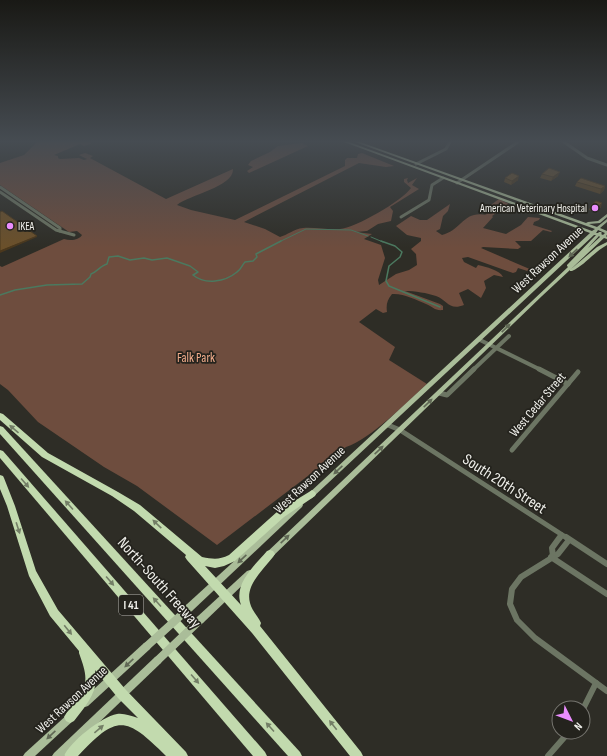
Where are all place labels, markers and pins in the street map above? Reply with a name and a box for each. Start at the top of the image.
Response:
place label: American Veterinary Hospital [479,202,587,215]
marker: American Veterinary Hospital [590,203,600,213]
place label: IKEA [18,220,35,233]
marker: IKEA [5,221,15,231]

